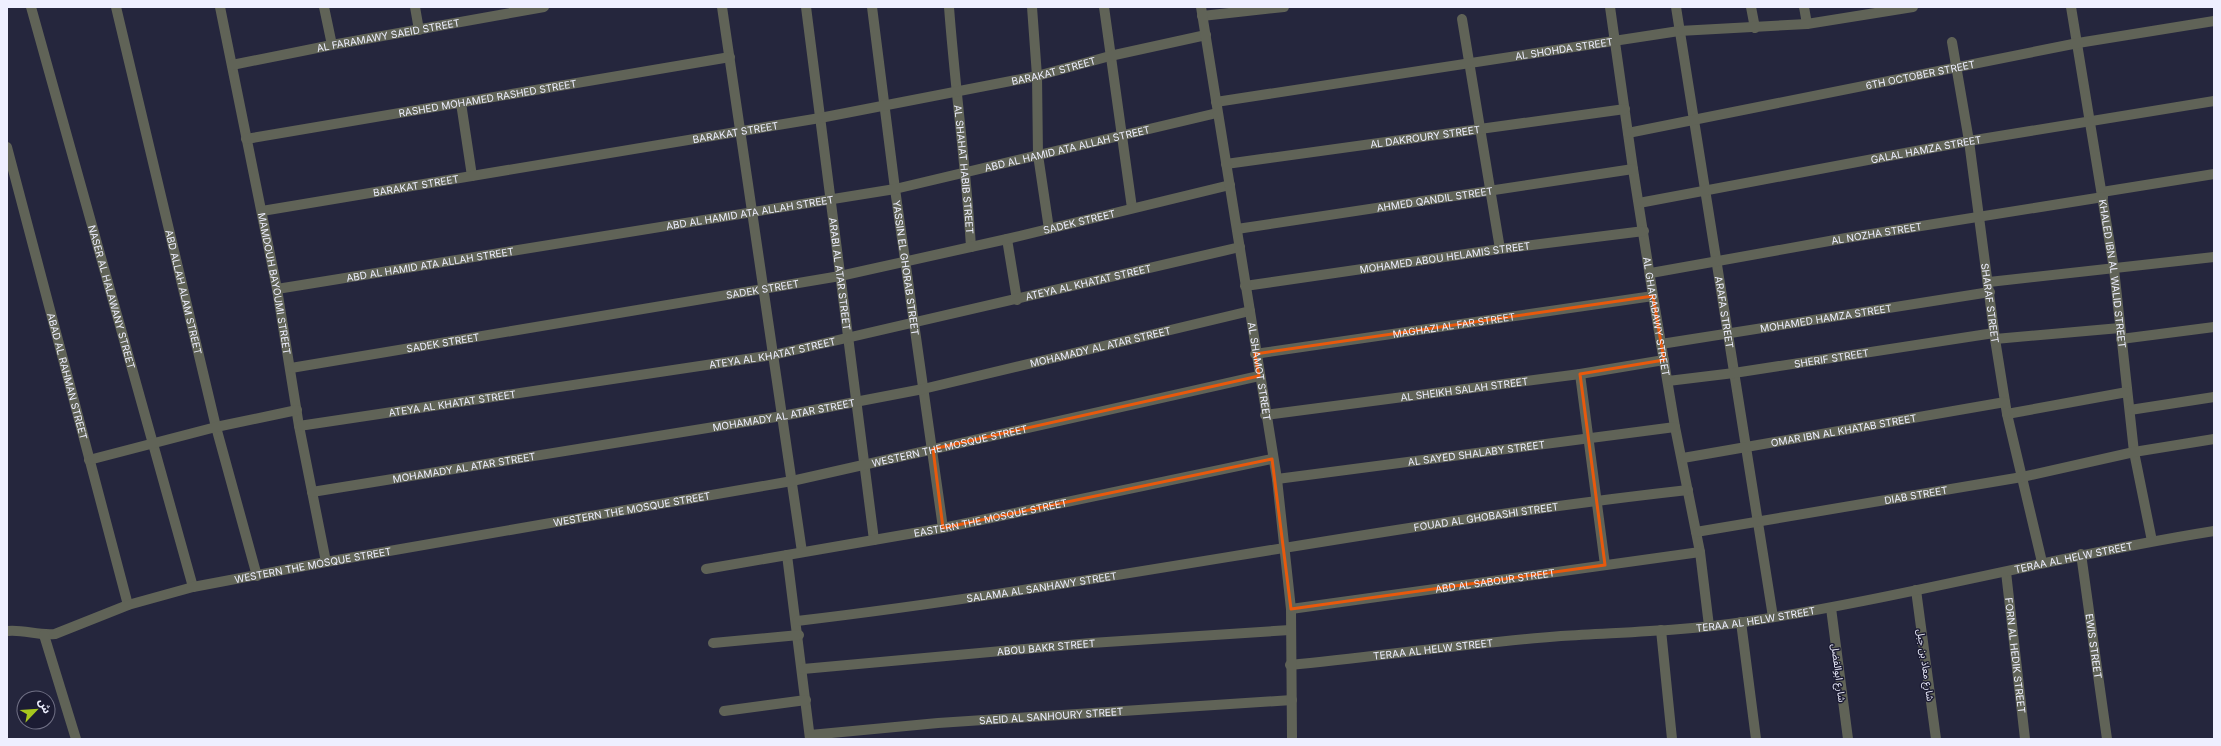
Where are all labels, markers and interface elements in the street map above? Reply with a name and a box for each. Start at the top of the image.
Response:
street label: AL FARAMAWY SAEID STREET [315,16,461,54]
street label: AL SHOHDA STREET [1514,35,1614,62]
street label: BARAKAT STREET [1010,54,1097,87]
street label: 6TH OCTOBER STREET [1864,58,1976,91]
street label: RASHED MOHAMED RASHED STREET [398,77,578,119]
street label: AL SHAHAT HABIB STREET [952,104,976,234]
street label: BARAKAT STREET [692,119,779,145]
street label: ABD AL HAMID ATA ALLAH STREET [983,123,1151,174]
street label: AL DAKROURY STREET [1369,123,1481,150]
street label: GALAL HAMZA STREET [1870,133,1982,165]
street label: BARAKAT STREET [372,172,460,198]
street label: AHMED QANDIL STREET [1376,184,1494,214]
street label: ABD AL HAMID ATA ALLAH STREET [665,193,835,232]
street label: KHALED IBN AL WALID STREET [2097,198,2129,349]
street label: YASSIN EL GHORAB STREET [891,199,922,336]
street label: SADEK STREET [1042,207,1117,236]
street label: MAMDOUH BAYOUMI STREET [256,212,293,356]
street label: ARABI AL ATAR STREET [827,217,853,331]
street label: AL NOZHA STREET [1830,220,1923,247]
street label: NASER AL HALAWANY STREET [86,224,138,370]
street label: ABD ALLAH ALAM STREET [163,228,205,356]
street label: MOHAMED ABOU HELAMIS STREET [1359,239,1531,275]
street label: ABD AL HAMID ATA ALLAH STREET [345,245,515,284]
street label: AL GHARABAWY STREET [1641,256,1672,377]
street label: ATEYA AL KHATAT STREET [1024,262,1152,302]
street label: SHARAF STREET [1979,262,2002,344]
street label: ARAFA STREET [1713,275,1736,349]
street label: SADEK STREET [725,277,800,301]
street label: MOHAMED HAMZA STREET [1759,302,1893,334]
street label: MAGHAZI AL FAR STREET [1392,310,1516,340]
street label: ABAD AL RAHMAN STREET [45,311,90,441]
street label: AL SHAMOT STREET [1246,321,1274,421]
street label: MOHAMADY AL ATAR STREET [1029,324,1172,369]
street label: SADEK STREET [405,331,480,355]
street label: ATEYA AL KHATAT STREET [708,335,837,371]
street label: SHERIF STREET [1793,346,1870,370]
street label: AL SHEIKH SALAH STREET [1400,375,1529,403]
street label: ATEYA AL KHATAT STREET [388,388,517,419]
street label: MOHAMADY AL ATAR STREET [712,396,856,433]
street label: OMAR IBN AL KHATAB STREET [1770,412,1917,449]
street label: WESTERN THE MOSQUE STREET [871,422,1029,469]
street label: AL SAYED SHALABY STREET [1407,438,1546,468]
street label: MOHAMADY AL ATAR STREET [392,450,536,485]
street label: DIAB STREET [1883,484,1948,506]
street label: WESTERN THE MOSQUE STREET [552,489,711,528]
street label: EASTERN THE MOSQUE STREET [913,496,1068,539]
street label: FOUAD AL GHOBASHI STREET [1413,500,1559,533]
street label: TERAA AL HELW STREET [2013,539,2134,575]
street label: WESTERN THE MOSQUE STREET [233,545,392,585]
street label: ABD AL SABOUR STREET [1434,566,1556,595]
street label: SALAMA AL SANHAWY STREET [966,569,1118,604]
street label: FORN AL HEDIK STREET [2003,597,2028,714]
street label: TERAA AL HELW STREET [1695,604,1816,634]
street label: EWIS STREET [2083,613,2104,679]
street label: شارع معاذ بن جبل [1913,628,1937,702]
street label: TERAA AL HELW STREET [1372,636,1494,662]
street label: ABOU BAKR STREET [996,637,1096,657]
street label: شارع ابوالفضل [1827,643,1849,703]
north arrow [16,690,56,730]
text: ش [36,696,55,716]
street label: SAEID AL SANHOURY STREET [979,705,1124,726]

